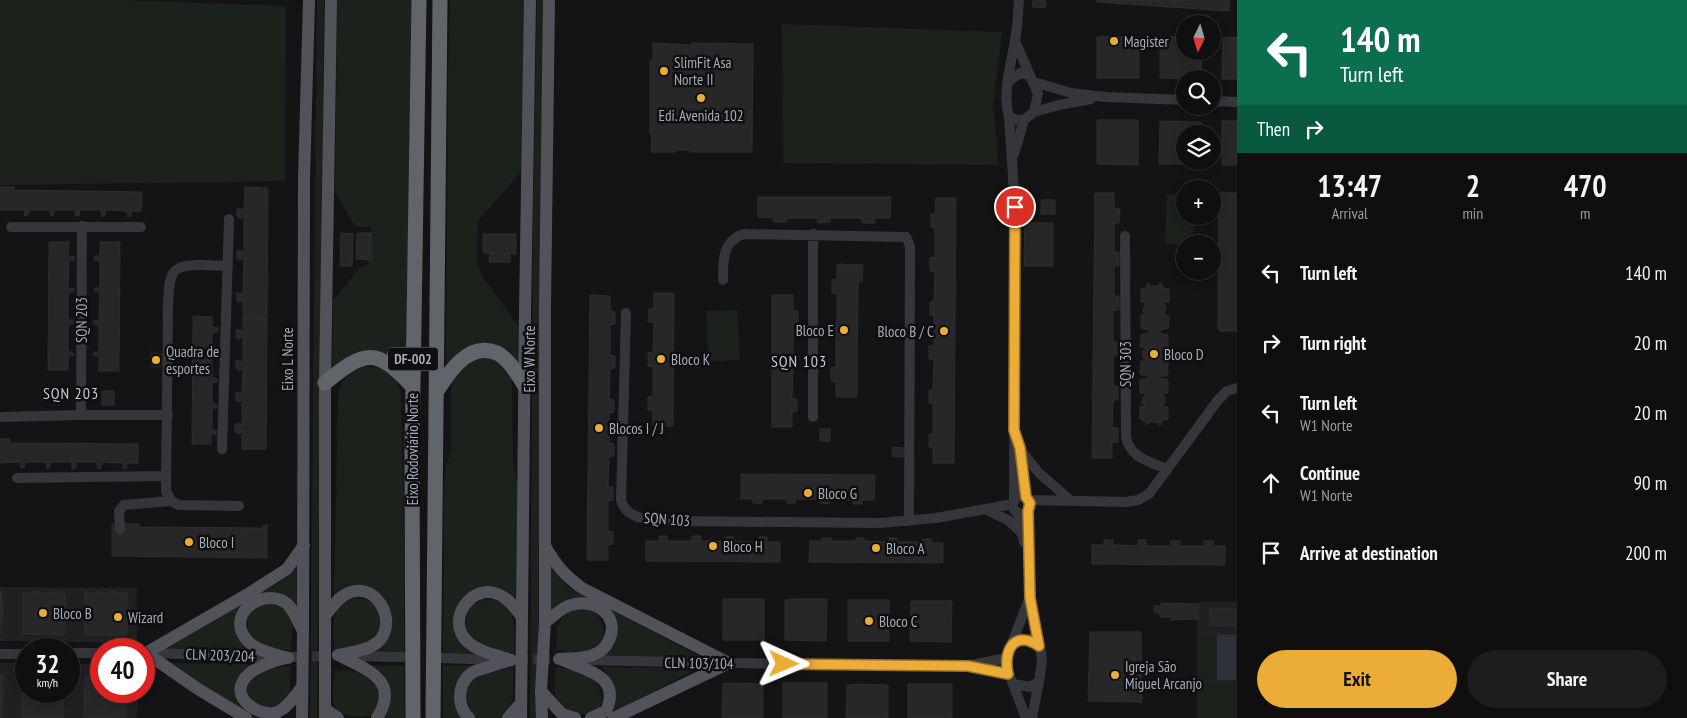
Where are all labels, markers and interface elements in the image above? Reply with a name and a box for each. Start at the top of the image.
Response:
north arrow [1176,15,1221,60]
map controls [1176,15,1221,280]
text: 140 m [1340,16,1421,62]
icon: left [1257,20,1322,85]
place label: Magister [1124,32,1170,51]
marker: Magister [1108,35,1120,47]
place label: SlimFit Asa Norte II [674,53,731,89]
text: Turn left [1340,60,1404,88]
marker: SlimFit Asa Norte II [658,65,670,77]
button: search [1176,70,1221,115]
marker: Edi. Avenida 102 [695,92,707,104]
place label: Edi. Avenida 102 [658,106,744,125]
icon: right [1300,115,1328,143]
text: Then [1257,117,1290,141]
button: layers [1176,125,1221,170]
text: 13:47 [1317,166,1382,205]
text: 2 [1466,166,1480,205]
text: 470 [1564,166,1607,205]
button: + [1176,180,1221,225]
pin [994,186,1036,228]
icon: arrive [1001,193,1029,221]
text: Arrival [1332,203,1368,223]
text: min [1462,203,1483,223]
text: m [1580,203,1590,223]
button: − [1176,235,1221,280]
icon: left [1257,259,1285,287]
text: Turn left [1300,261,1357,285]
text: 140 m [1625,261,1667,285]
street label: SQN 203 [72,297,91,343]
place label: Bloco E [796,321,834,340]
place label: Bloco B / C [877,322,934,341]
marker: Bloco E [838,324,850,336]
street label: Eixo W Norte [520,325,539,393]
marker: Bloco B / C [938,325,950,337]
street label: Eixo L Norte [278,327,297,391]
icon: right [1257,329,1285,357]
text: Turn right [1300,331,1366,355]
text: 20 m [1634,331,1667,355]
street label: SQN 303 [1116,341,1135,387]
place label: Quadra de esportes [166,342,219,378]
place label: Bloco D [1164,345,1204,364]
road number: DF-002 [388,348,438,370]
marker: Bloco D [1148,348,1160,360]
place label: Bloco K [671,350,711,369]
district label: SQN 103 [771,351,827,371]
marker: Bloco K [655,353,667,365]
marker: Quadra de esportes [150,354,162,366]
district label: SQN 203 [43,383,99,403]
text: Turn left [1300,391,1357,415]
street label: Eixo Rodoviário Norte [403,393,422,505]
icon: left [1257,399,1285,427]
text: 20 m [1634,401,1667,425]
text: W1 Norte [1300,415,1353,435]
place label: Blocos I / J [609,419,664,438]
marker: Blocos I / J [593,422,605,434]
text: Continue [1300,461,1360,485]
icon: ahead [1257,469,1285,497]
text: 90 m [1634,471,1667,495]
place label: Bloco G [818,484,857,503]
text: W1 Norte [1300,485,1353,505]
marker: Bloco G [802,487,814,499]
street label: SQN 103 [643,508,691,530]
place label: Bloco I [199,533,234,552]
marker: Bloco I [183,536,195,548]
place label: Bloco H [723,537,763,556]
place label: Bloco A [886,539,925,558]
icon: arrive [1257,539,1285,567]
marker: Bloco H [707,540,719,552]
text: Arrive at destination [1300,541,1438,565]
text: 200 m [1625,541,1667,565]
marker: Bloco A [870,542,882,554]
place label: Bloco B [53,604,92,623]
marker: Bloco B [37,607,49,619]
place label: Wizard [128,608,163,627]
marker: Wizard [112,611,124,623]
place label: Bloco C [879,612,918,631]
marker: Bloco C [863,615,875,627]
position arrow [757,637,809,689]
speed limit sign: 40 [90,638,155,703]
street label: CLN 203/204 [185,644,255,666]
text: 32 [36,648,59,680]
button: Exit [1257,650,1457,708]
button: Share [1467,650,1667,708]
street label: CLN 103/104 [664,653,734,673]
place label: Igreja São Miguel Arcanjo [1125,657,1202,693]
marker: Igreja São Miguel Arcanjo [1109,669,1121,681]
text: km/h [37,675,58,690]

